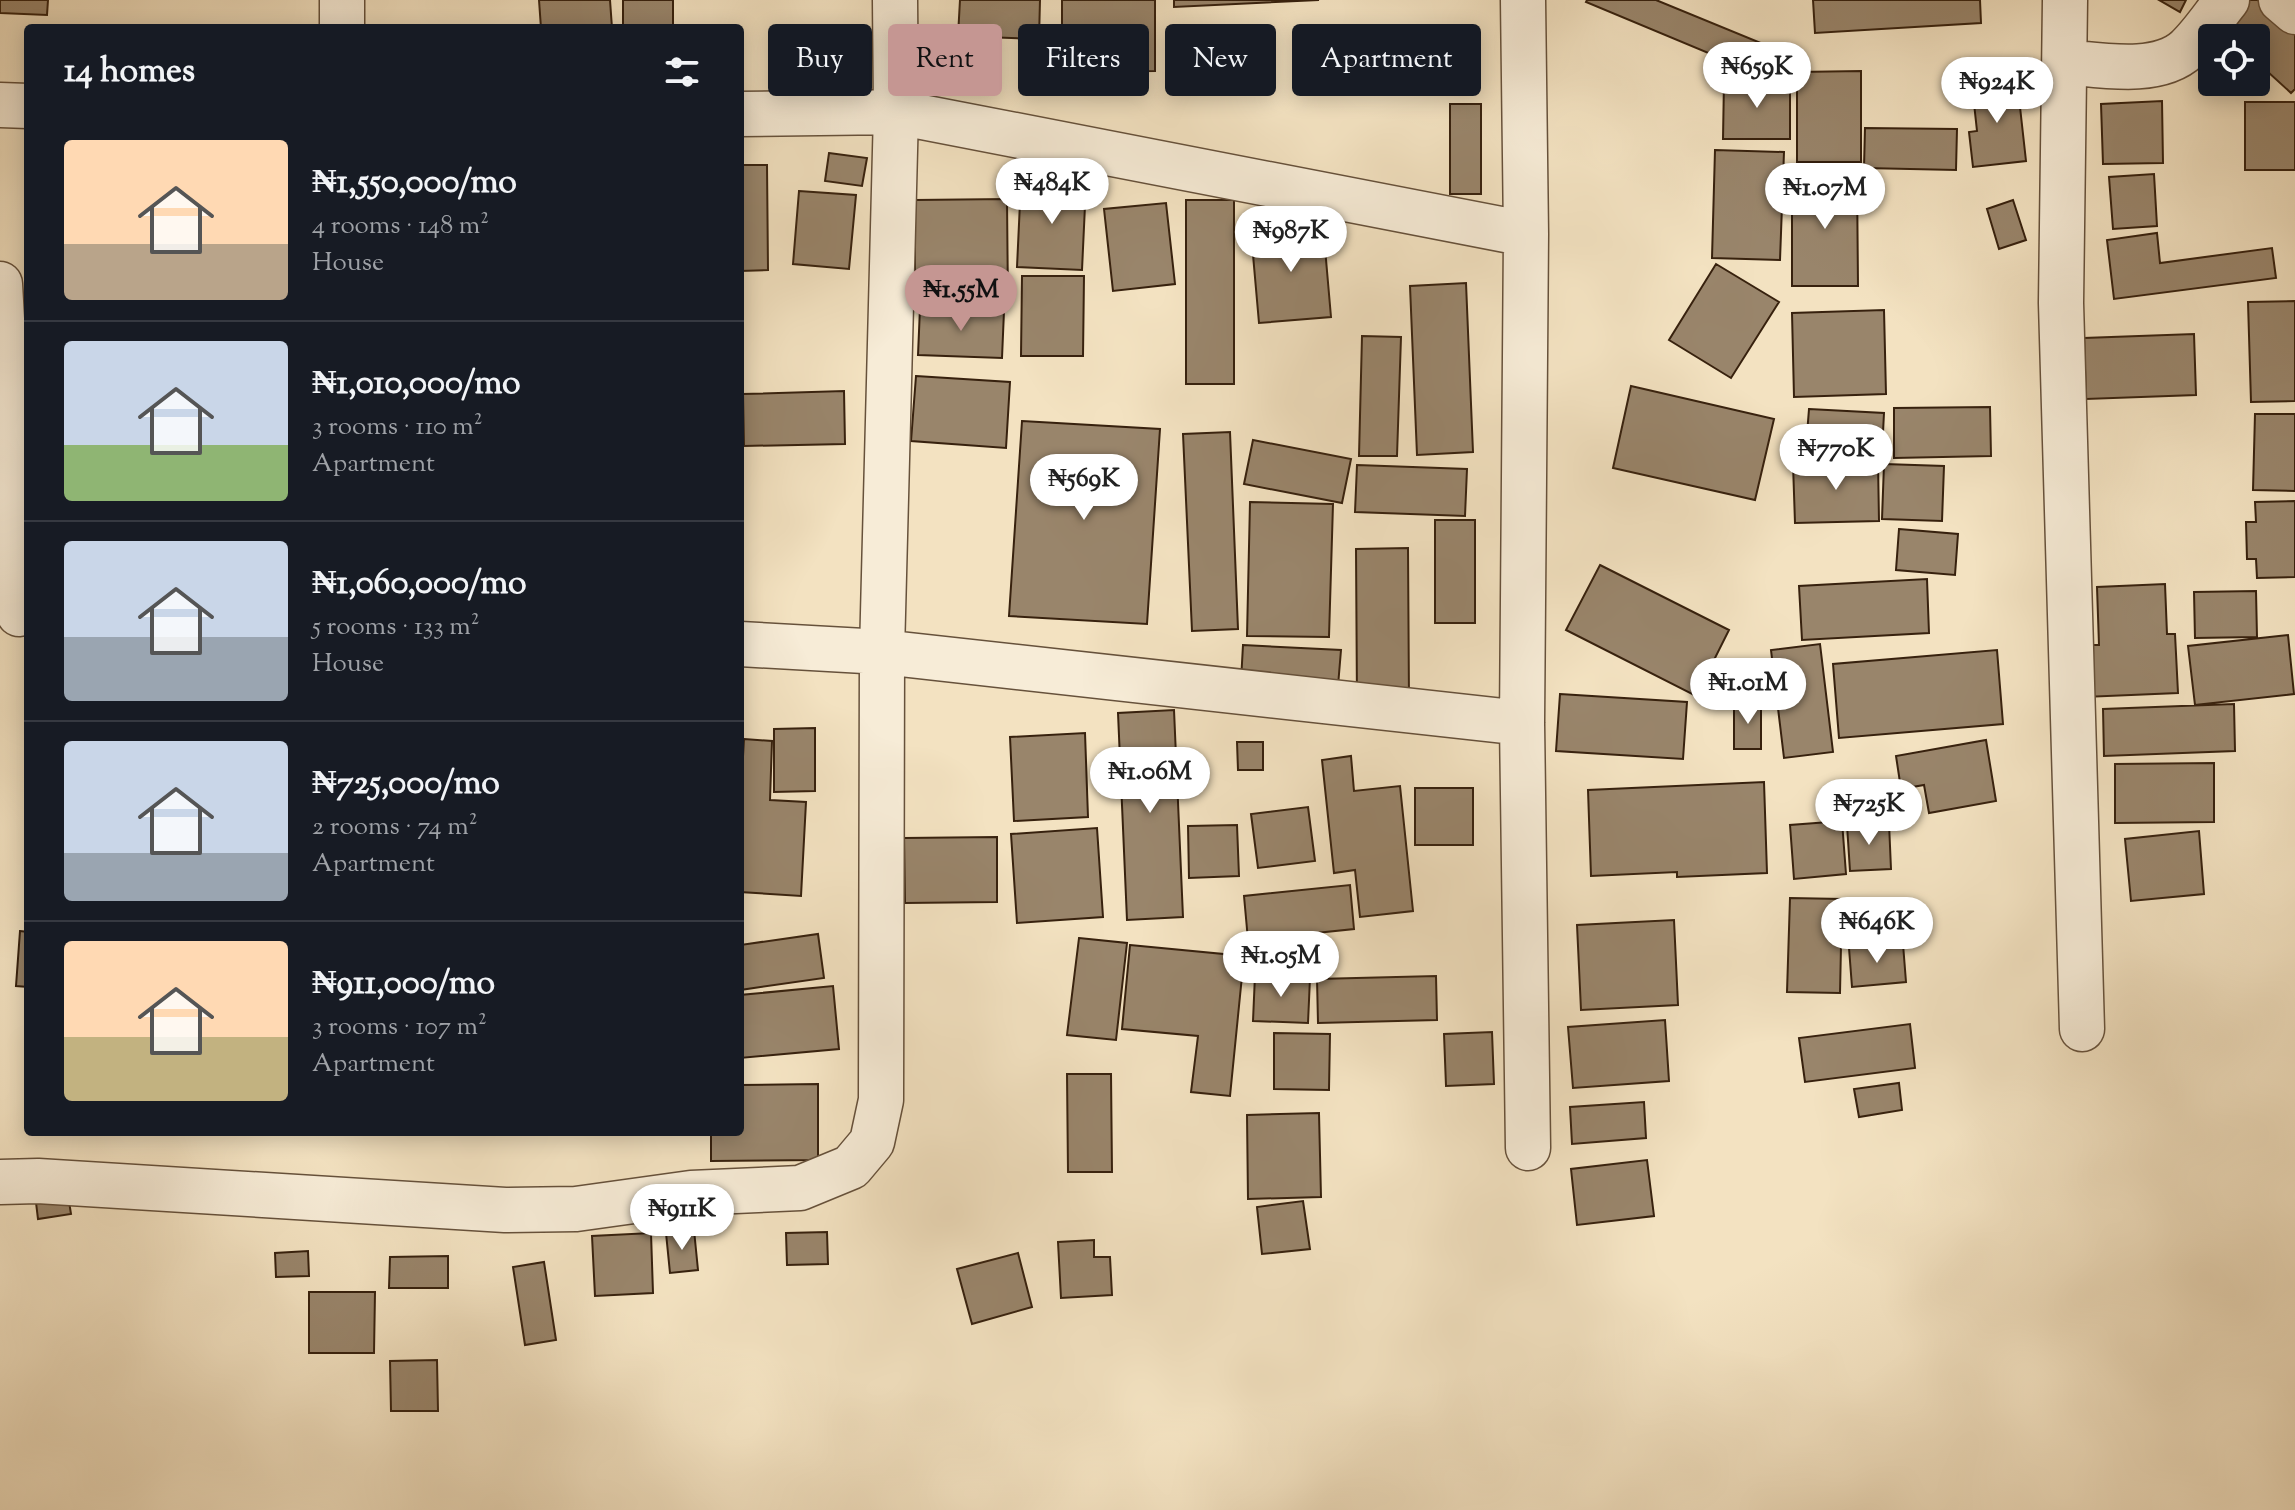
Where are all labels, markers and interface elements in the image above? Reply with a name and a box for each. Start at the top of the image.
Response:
chip: Buy [768,24,872,96]
chip: Rent [888,24,1002,96]
chip: Filters [1018,24,1149,96]
chip: New [1165,24,1276,96]
chip: Apartment [1292,24,1481,96]
map controls [2198,24,2270,96]
button: locate [2198,24,2270,96]
pin: ₦659K [1701,42,1813,110]
text: 14 homes [64,48,195,97]
text: ₦659K [1721,49,1793,86]
icon: filters [660,50,704,94]
pin: ₦924K [1941,57,2053,125]
text: ₦924K [1959,64,2035,101]
pin: ₦484K [996,158,1108,226]
text: ₦1,550,000/mo [312,159,517,208]
pin: ₦1.07M [1760,163,1890,231]
text: ₦484K [1014,165,1090,202]
text: ₦1.07M [1783,170,1867,207]
icon: home [128,172,224,268]
pin: ₦987K [1235,206,1347,274]
text: 4 rooms · 148 m² [312,208,489,245]
text: ₦987K [1253,213,1329,250]
text: House [312,245,384,282]
pin: ₦1.55M [896,265,1026,333]
text: ₦1.55M [923,272,999,309]
text: ₦1,010,000/mo [312,360,521,409]
icon: home [128,373,224,469]
text: 3 rooms · 110 m² [312,409,483,446]
pin: ₦770K [1780,424,1892,492]
text: ₦770K [1798,431,1874,468]
text: Apartment [312,446,435,483]
pin: ₦569K [1028,454,1140,522]
text: ₦569K [1048,461,1120,498]
text: ₦1,060,000/mo [312,560,527,609]
icon: home [128,573,224,669]
text: 5 rooms · 133 m² [312,609,480,646]
text: House [312,646,384,683]
pin: ₦1.01M [1683,658,1813,726]
text: ₦1.01M [1708,665,1788,702]
pin: ₦1.06M [1085,747,1215,815]
text: ₦1.06M [1108,754,1192,791]
text: ₦725,000/mo [312,760,500,809]
icon: home [128,773,224,869]
pin: ₦725K [1813,779,1925,847]
text: ₦725K [1833,786,1905,823]
text: 2 rooms · 74 m² [312,809,477,846]
text: Apartment [312,846,435,883]
pin: ₦646K [1821,897,1933,965]
text: ₦646K [1839,904,1915,941]
pin: ₦1.05M [1216,931,1346,999]
text: ₦1.05M [1241,938,1321,975]
text: ₦911,000/mo [312,960,495,1009]
icon: home [128,973,224,1069]
text: 3 rooms · 107 m² [312,1009,487,1046]
text: Apartment [312,1046,435,1083]
pin: ₦911K [626,1184,738,1252]
text: ₦911K [648,1191,716,1228]

